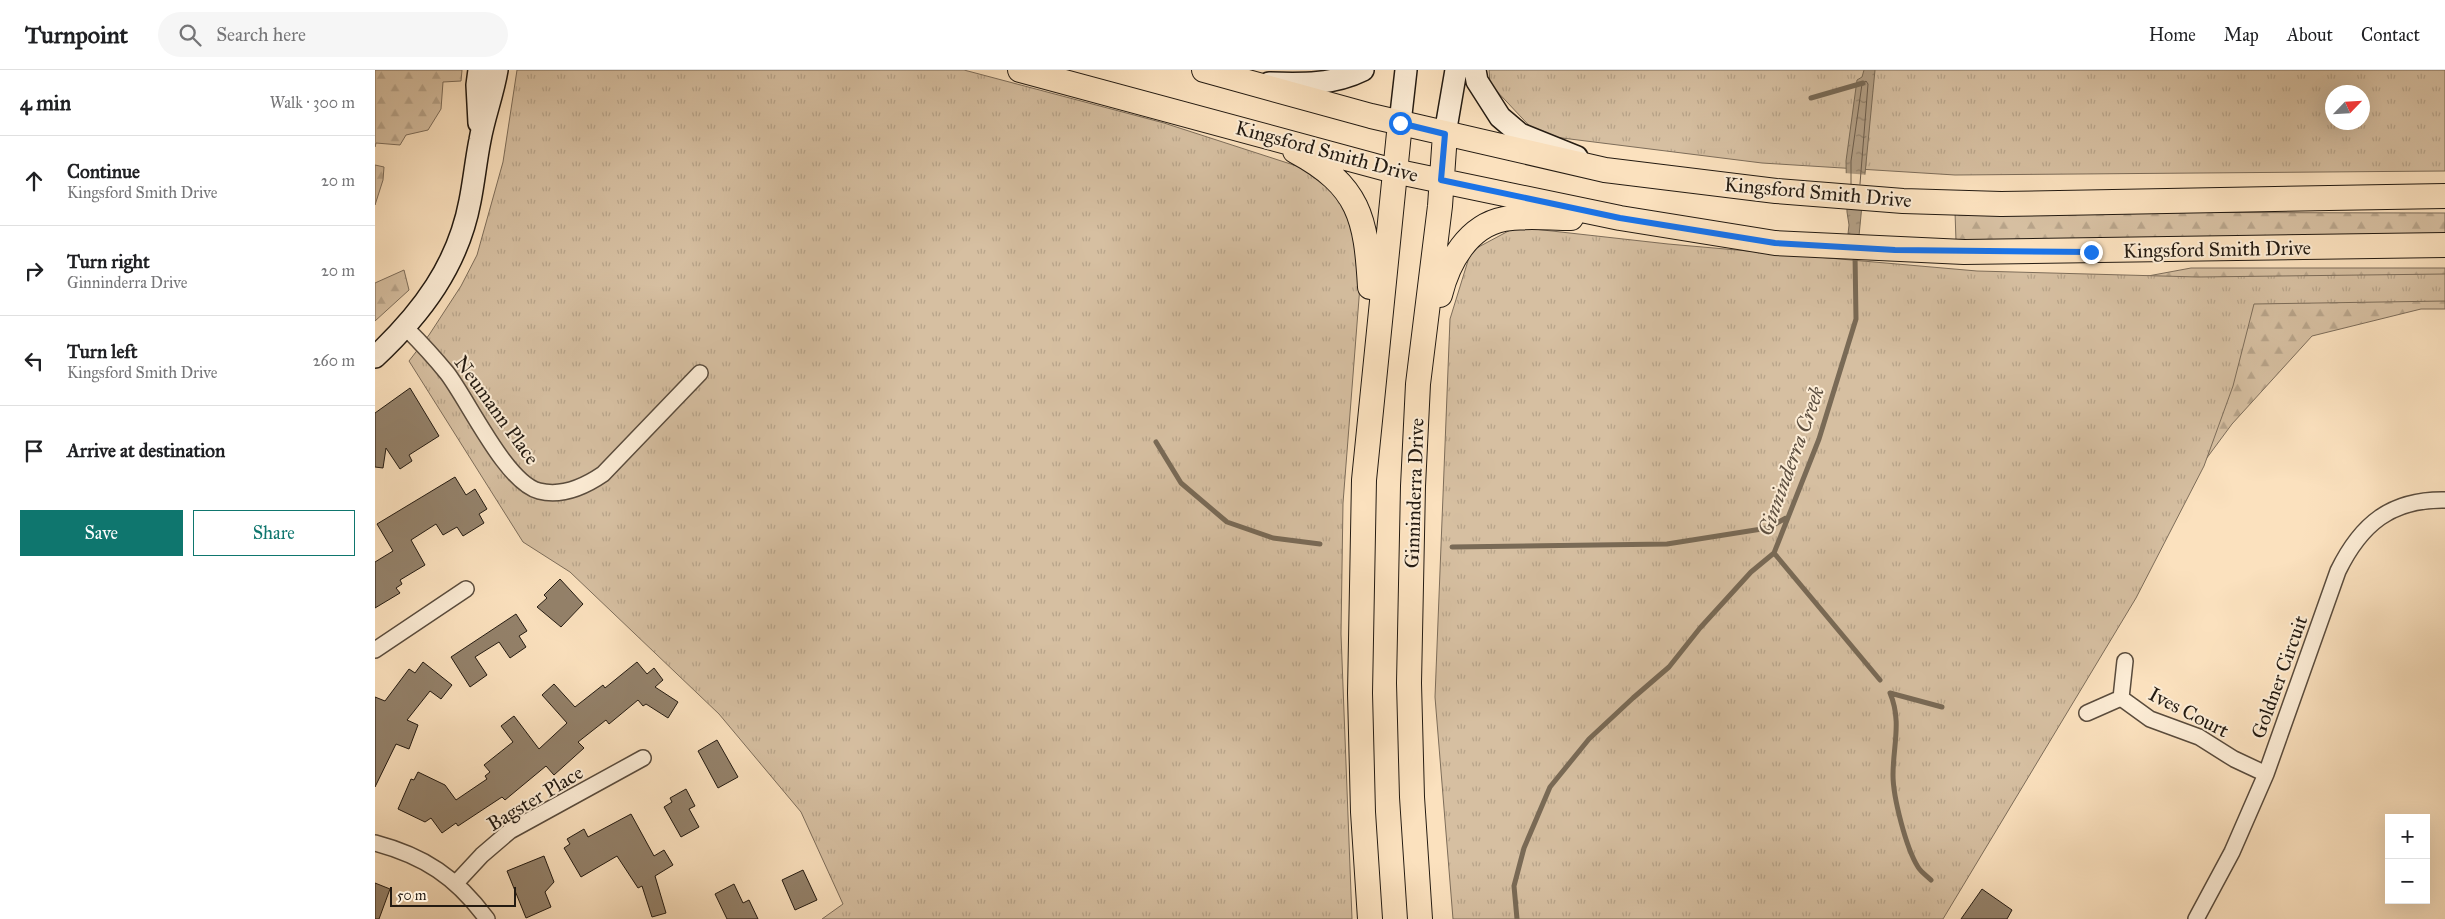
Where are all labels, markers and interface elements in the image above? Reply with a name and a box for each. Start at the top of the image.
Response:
search box [158,12,508,57]
text: Turnpoint [25,20,128,50]
icon: search [176,21,204,49]
text: Search here [216,23,306,46]
text: Home [2149,24,2196,46]
text: Map [2224,24,2259,46]
text: About [2287,24,2333,46]
text: Contact [2361,24,2420,46]
north arrow [2325,85,2370,130]
text: 4 min [20,90,71,116]
text: Walk · 300 m [270,93,355,112]
route start [1389,112,1412,135]
street label: Kingsford Smith Drive [1233,115,1421,188]
text: Continue [67,160,140,183]
icon: ahead [20,167,48,195]
text: 20 m [321,171,355,190]
street label: Kingsford Smith Drive [1723,172,1913,213]
text: Kingsford Smith Drive [67,183,217,202]
street label: Kingsford Smith Drive [2123,235,2311,264]
route end [2080,241,2103,264]
text: Turn right [67,250,150,273]
icon: right [20,257,48,285]
text: 20 m [321,261,355,280]
text: Ginninderra Drive [67,273,187,292]
text: Turn left [67,340,137,363]
icon: left [20,347,48,375]
text: 260 m [313,351,355,370]
street label: Neumann Place [449,351,545,469]
text: Kingsford Smith Drive [67,363,217,382]
water label: Ginninderra Creek [1752,382,1830,539]
street label: Ginninderra Drive [1399,417,1429,569]
icon: arrive [20,437,48,465]
text: Arrive at destination [67,439,225,462]
button: Save [20,510,183,556]
button: Share [193,510,355,556]
street label: Goldner Circuit [2246,612,2312,742]
street label: Ives Court [2145,682,2233,742]
street label: Bagster Place [483,760,588,837]
map controls [2385,814,2430,904]
button: + [2385,814,2430,859]
button: − [2385,859,2430,904]
scale bar [390,884,516,907]
text: 50 m [397,887,426,904]

